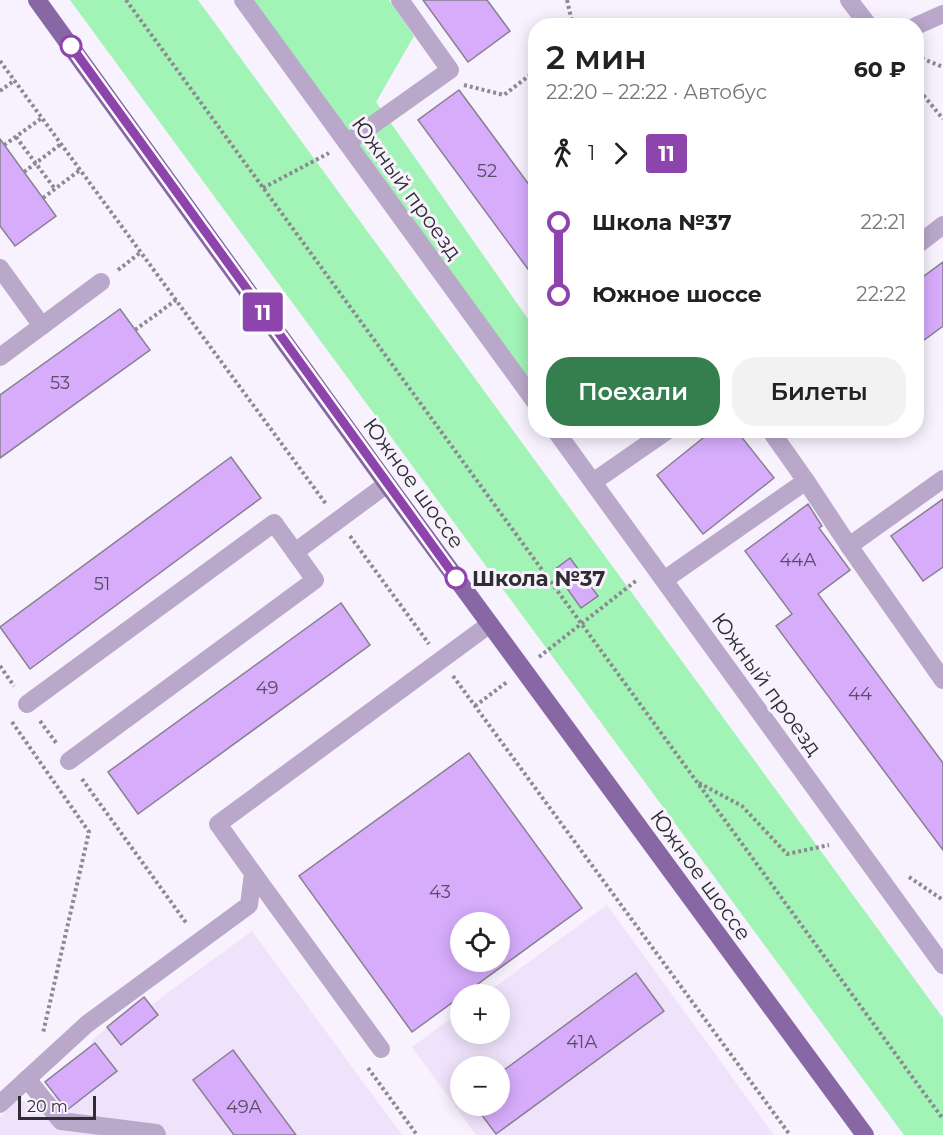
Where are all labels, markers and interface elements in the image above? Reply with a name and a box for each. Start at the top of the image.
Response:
unlabelled marker [60,35,82,57]
text: 2 мин [546,37,647,77]
text: 60 ₽ [854,56,906,83]
text: 22:20 – 22:22 · Автобус [546,80,767,104]
street label: Южный проезд [347,112,467,264]
icon: walk [546,137,579,170]
icon: forward [604,137,637,170]
text: 1 [588,141,595,165]
text: 11 [658,141,675,166]
house number: 52 [477,160,497,182]
text: Школа №37 [592,209,732,236]
text: 22:21 [860,210,906,234]
text: Южное шоссе [592,281,762,308]
text: 22:22 [856,282,906,306]
line badge: 11 [236,292,290,332]
text: 11 [255,300,271,325]
button: Поехали [546,357,720,426]
button: Билеты [732,357,906,426]
house number: 53 [50,372,70,394]
street label: Южное шоссе [358,413,470,553]
house number: 44А [779,549,817,571]
place label: Школа №37 [472,566,605,591]
marker: Школа №37 [445,567,467,589]
house number: 51 [94,573,110,595]
street label: Южный проезд [707,608,827,760]
house number: 49 [256,677,278,699]
house number: 44 [848,683,872,705]
street label: Южное шоссе [645,805,757,945]
house number: 43 [429,881,451,903]
map controls [450,912,510,1116]
button: locate [450,912,510,972]
button: + [450,984,510,1044]
house number: 41А [566,1031,598,1053]
button: − [450,1056,510,1116]
scale bar [18,1093,96,1120]
house number: 49А [226,1096,263,1118]
text: 20 m [27,1097,68,1116]

